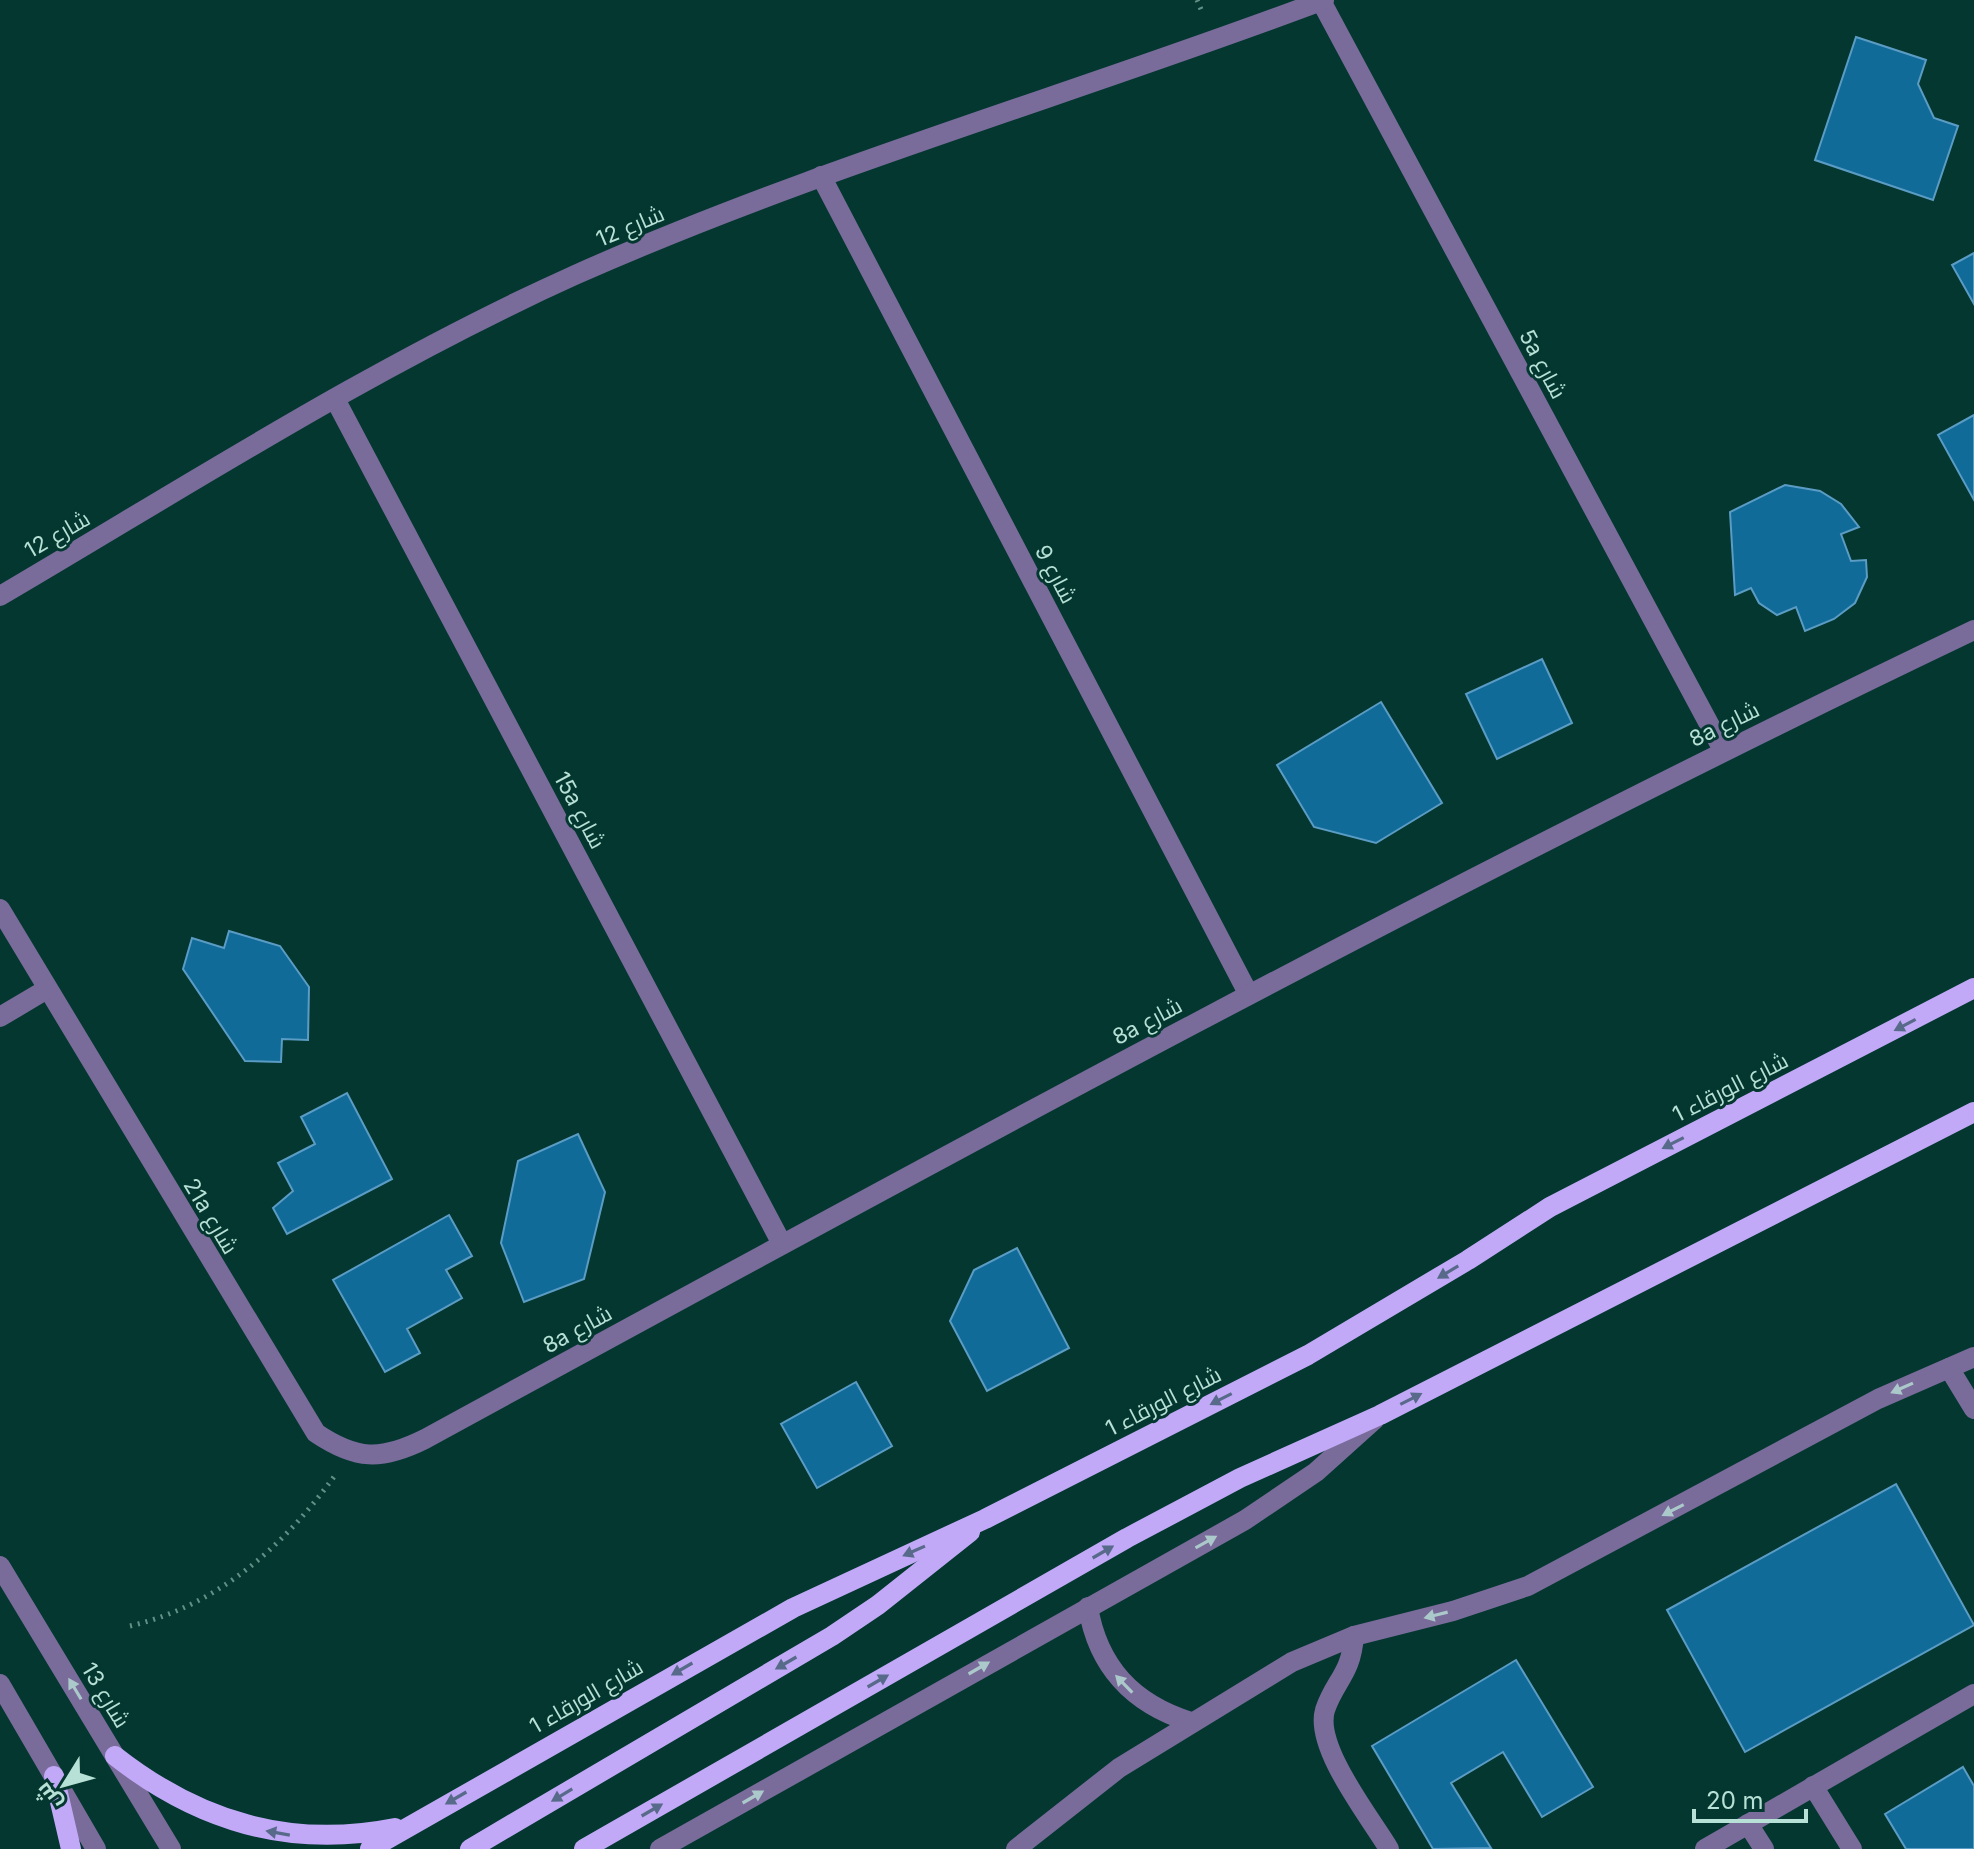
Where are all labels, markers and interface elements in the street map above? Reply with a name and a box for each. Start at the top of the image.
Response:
street label: شارع 12 [592,200,669,254]
street label: 5a شارع [1512,325,1572,404]
street label: شارع 12 [20,505,95,565]
street label: شارع 9 [1028,540,1082,609]
street label: 8a شارع [1685,696,1764,754]
street label: 15a شارع [547,767,611,854]
street label: 8a شارع [1108,992,1187,1052]
one-way arrow [1894,1017,1916,1031]
street label: شارع الورقاء 1 [1668,1047,1793,1129]
one-way arrow [1662,1136,1685,1149]
street label: 21a شارع [177,1174,244,1260]
one-way arrow [1437,1265,1459,1279]
street label: 8a شارع [538,1300,617,1360]
street label: شارع الورقاء 1 [1101,1361,1226,1443]
one-way arrow [1891,1382,1914,1395]
one-way arrow [1210,1392,1233,1405]
one-way arrow [1400,1392,1422,1406]
one-way arrow [1661,1504,1684,1517]
one-way arrow [1194,1535,1217,1548]
one-way arrow [902,1544,925,1557]
one-way arrow [1092,1545,1115,1559]
one-way arrow [1424,1610,1449,1622]
street label: شارع الورقاء 1 [525,1653,648,1741]
one-way arrow [775,1656,797,1670]
street label: شارع 13 [75,1658,136,1733]
one-way arrow [968,1661,990,1675]
one-way arrow [671,1662,693,1676]
one-way arrow [867,1674,889,1688]
one-way arrow [1116,1675,1134,1694]
one-way arrow [68,1678,82,1700]
north arrow [24,1745,104,1825]
scale bar [1694,1773,1806,1823]
text: ش [29,1777,68,1816]
text: 20 m [1706,1786,1764,1815]
one-way arrow [551,1788,573,1802]
one-way arrow [741,1790,764,1804]
one-way arrow [445,1791,468,1805]
one-way arrow [641,1803,663,1817]
one-way arrow [265,1826,290,1838]

